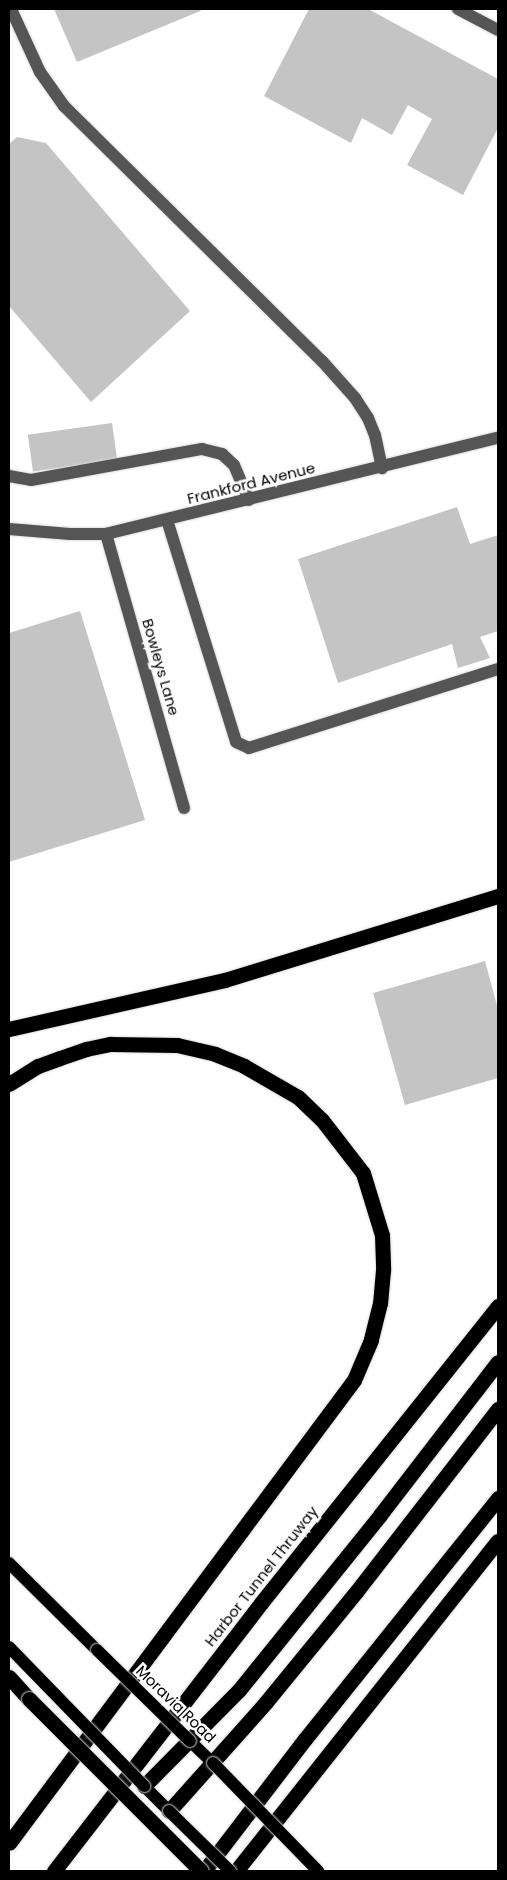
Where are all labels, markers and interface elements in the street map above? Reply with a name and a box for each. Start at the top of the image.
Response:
street label: Frankford Avenue [185,458,317,508]
street label: Bowleys Lane [139,617,183,717]
street label: Harbor Tunnel Thruway [201,1502,321,1650]
street label: Moravia Road [133,1662,219,1746]

